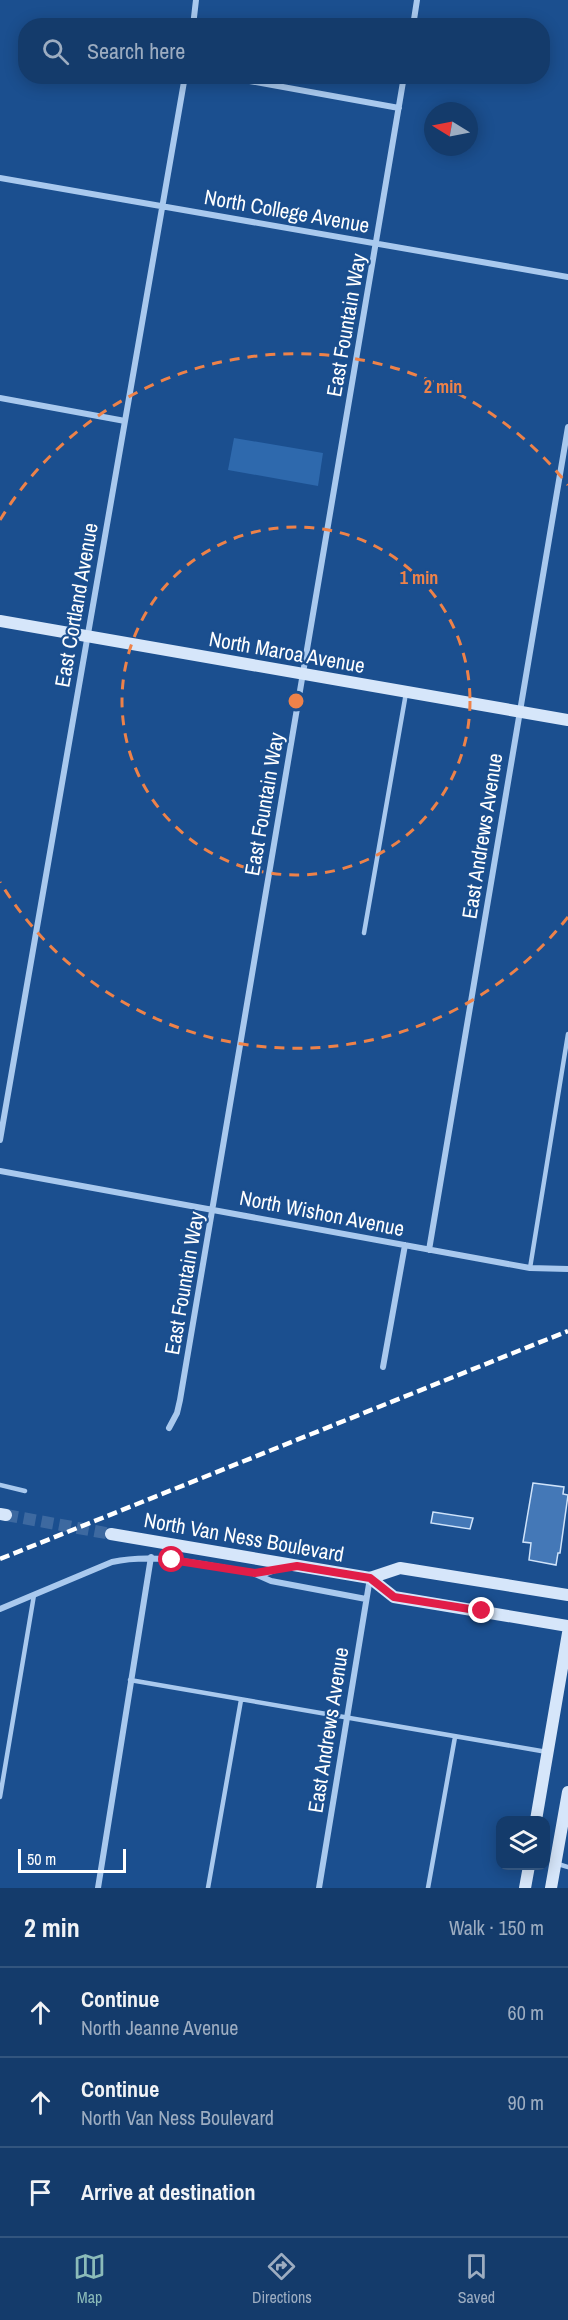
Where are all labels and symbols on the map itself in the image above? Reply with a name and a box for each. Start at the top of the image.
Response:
north arrow [424,102,478,156]
street label: North College Avenue [202,182,372,240]
street label: East Fountain Way [319,251,373,399]
text: 2 min [424,374,462,399]
street label: East Cortland Avenue [47,521,105,689]
text: 1 min [400,565,438,590]
street label: North Maroa Avenue [207,624,367,680]
centre of rings [286,691,306,711]
street label: East Fountain Way [237,730,291,878]
street label: East Andrews Avenue [455,751,509,921]
street label: North Wishon Avenue [237,1183,407,1243]
street label: East Fountain Way [157,1209,211,1357]
street label: North Van Ness Boulevard [142,1505,346,1569]
route start [158,1546,184,1572]
route end [468,1597,494,1623]
street label: East Andrews Avenue [301,1645,355,1815]
scale bar [18,1846,126,1874]

